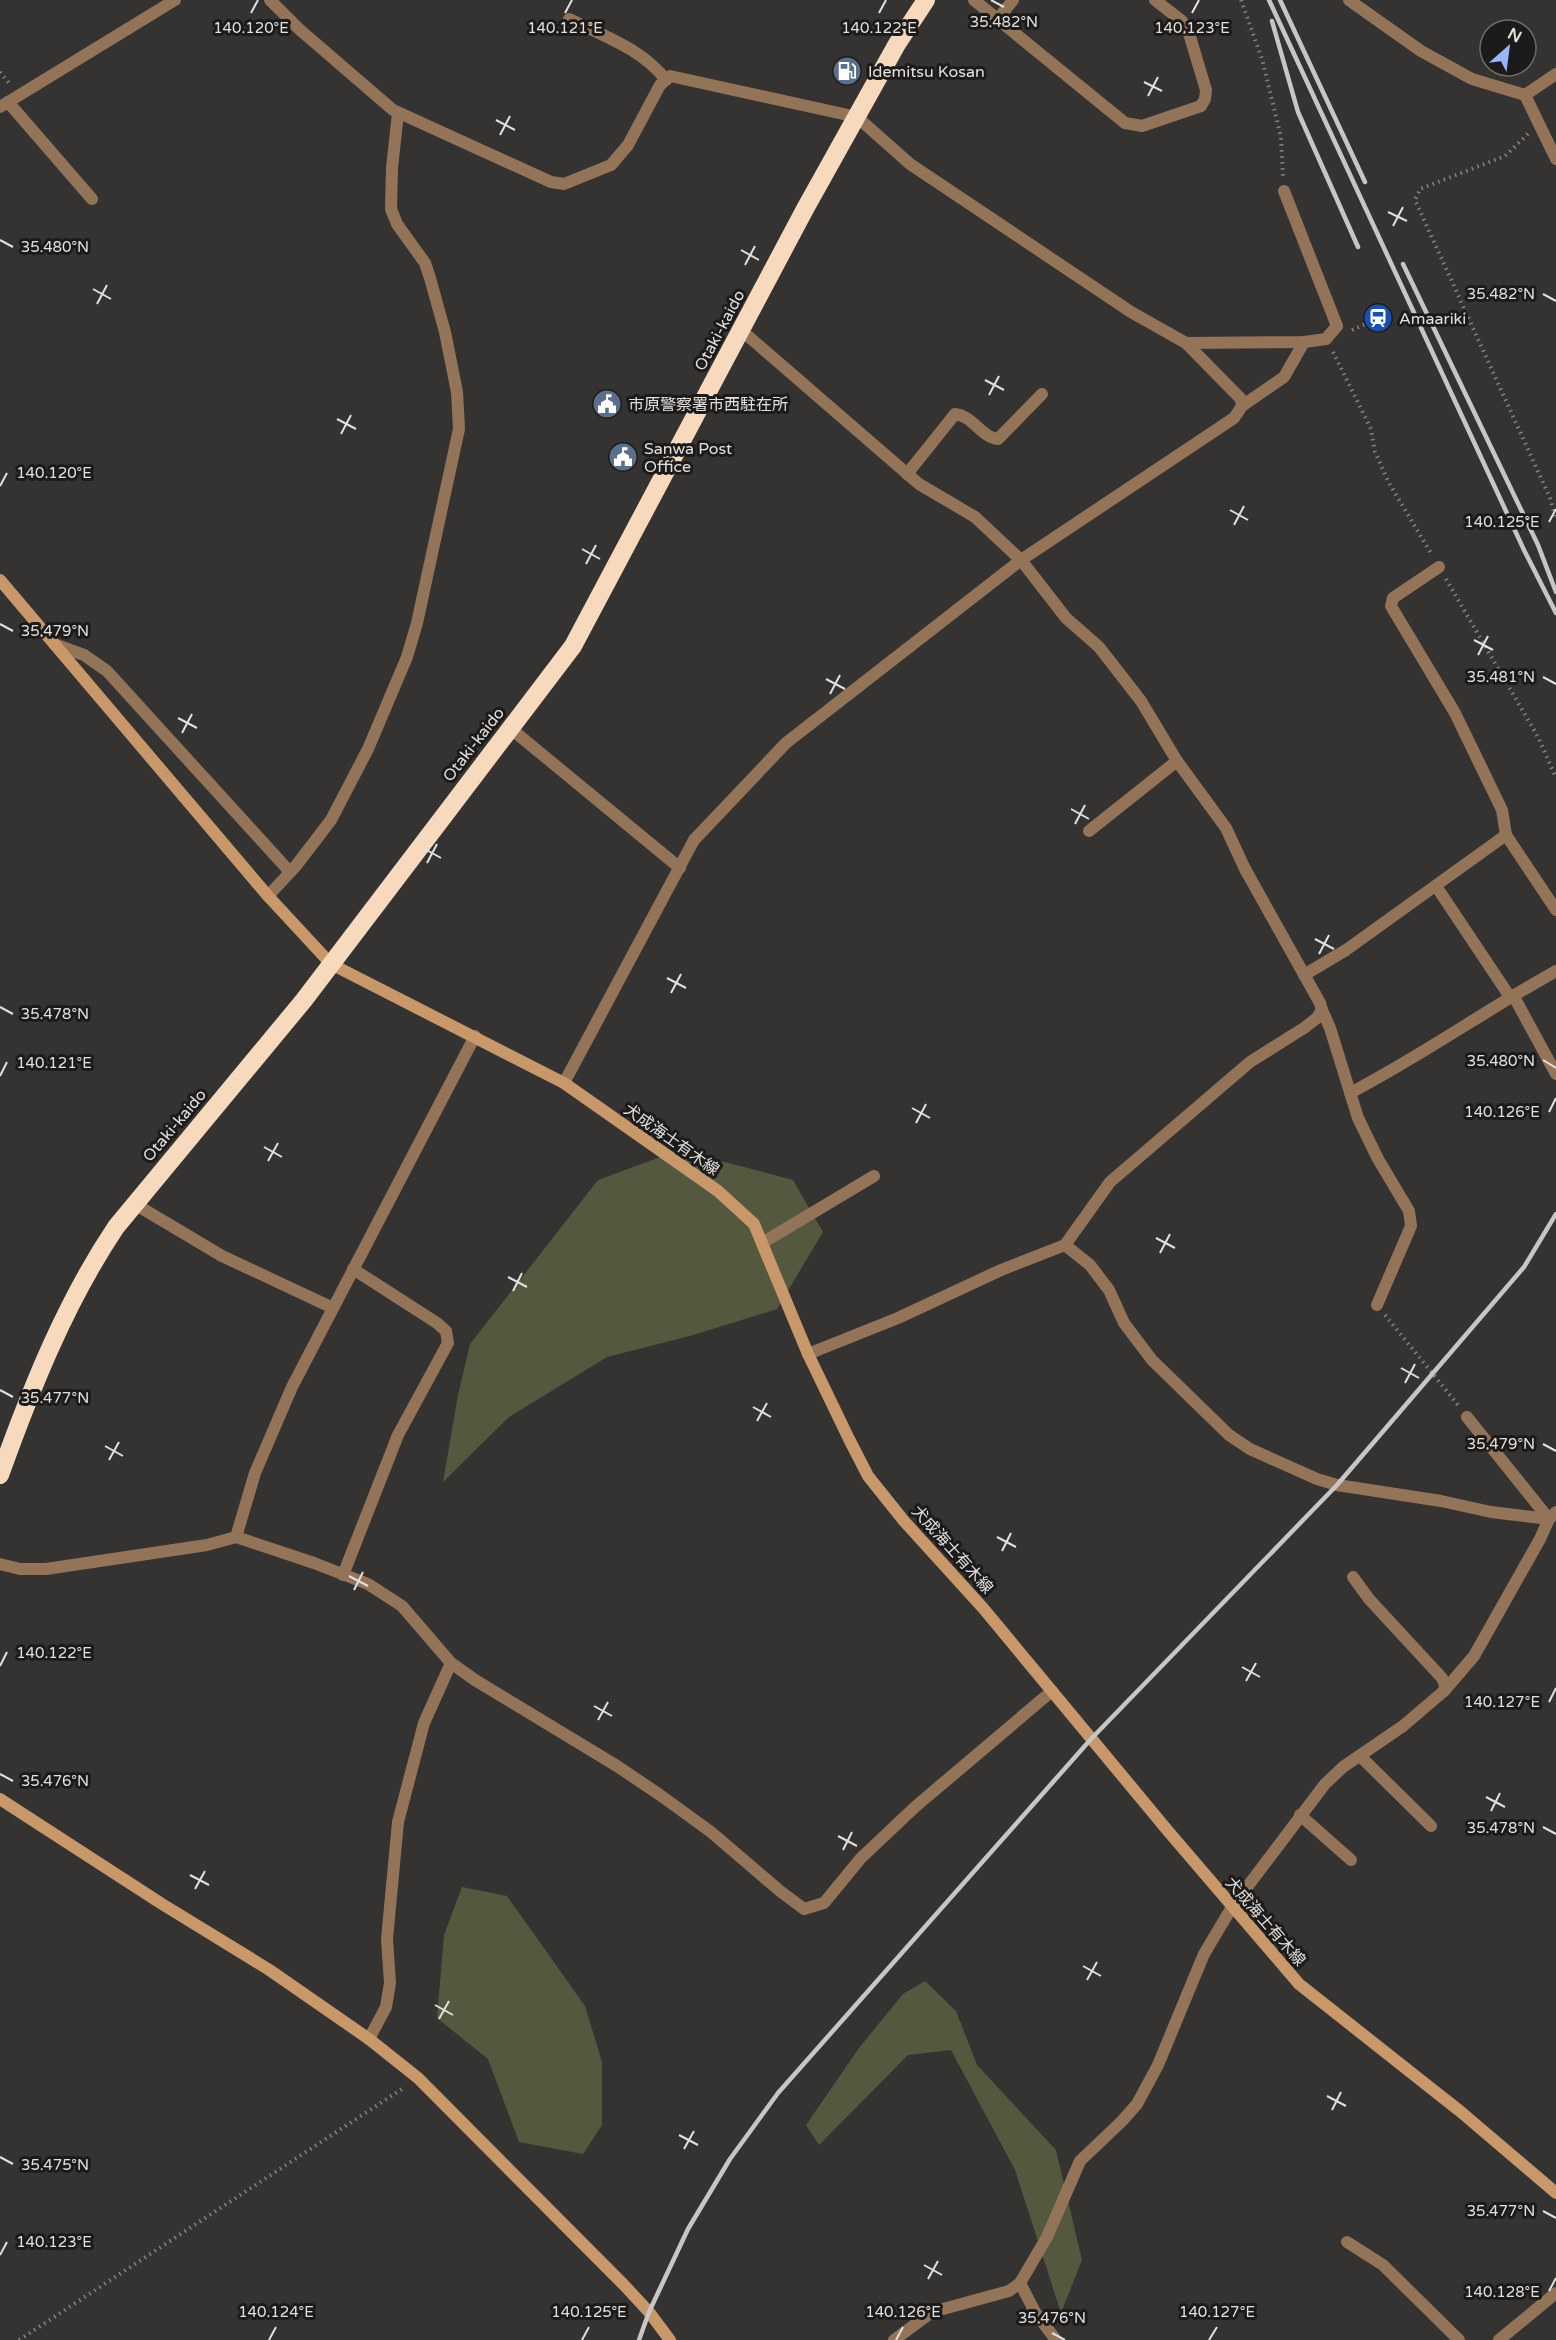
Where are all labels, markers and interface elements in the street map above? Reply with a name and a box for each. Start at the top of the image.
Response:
text: 35.482°N [970,13,1038,31]
north arrow [1478,18,1538,78]
text: 140.120°E [213,19,289,37]
text: 140.121°E [527,19,603,37]
text: 140.122°E [841,19,917,37]
text: 140.123°E [1154,19,1230,37]
text: N [1504,24,1525,47]
fuel station icon: Idemitsu Kosan [831,55,863,87]
place label: Idemitsu Kosan [868,62,985,82]
text: 35.480°N [21,238,89,256]
text: 35.482°N [1467,285,1535,303]
street label: Otaki-kaido [690,287,750,374]
station icon: Amaariki [1362,302,1394,334]
place label: Amaariki [1399,309,1466,329]
public building icon: 市原警察署市西駐在所 [591,388,623,420]
place label: 市原警察署市西駐在所 [628,395,788,415]
place label: Sanwa Post Office [644,439,732,477]
public building icon: Sanwa Post Office [607,441,639,473]
text: 140.120°E [16,464,92,482]
text: 140.125°E [1464,513,1540,531]
text: 35.479°N [21,622,89,640]
text: 35.481°N [1467,668,1535,686]
street label: Otaki-kaido [439,704,509,786]
text: 35.478°N [21,1005,89,1023]
text: 35.480°N [1467,1052,1535,1070]
text: 140.121°E [16,1054,92,1072]
street label: Otaki-kaido [139,1085,211,1166]
street label: 犬成海士有木線 [620,1100,723,1180]
text: 140.126°E [1464,1103,1540,1121]
text: 35.477°N [21,1389,89,1407]
text: 35.479°N [1467,1435,1535,1453]
street label: 犬成海士有木線 [907,1501,997,1598]
text: 140.122°E [16,1644,92,1662]
text: 140.127°E [1464,1693,1540,1711]
text: 35.476°N [21,1772,89,1790]
text: 35.478°N [1467,1819,1535,1837]
street label: 犬成海士有木線 [1221,1873,1310,1970]
text: 35.475°N [21,2156,89,2174]
text: 35.477°N [1467,2202,1535,2220]
text: 140.123°E [16,2233,92,2251]
text: 140.128°E [1464,2283,1540,2301]
text: 140.124°E [238,2303,314,2321]
text: 140.125°E [551,2303,627,2321]
text: 140.126°E [865,2303,941,2321]
text: 140.127°E [1179,2303,1255,2321]
text: 35.476°N [1018,2309,1086,2327]

